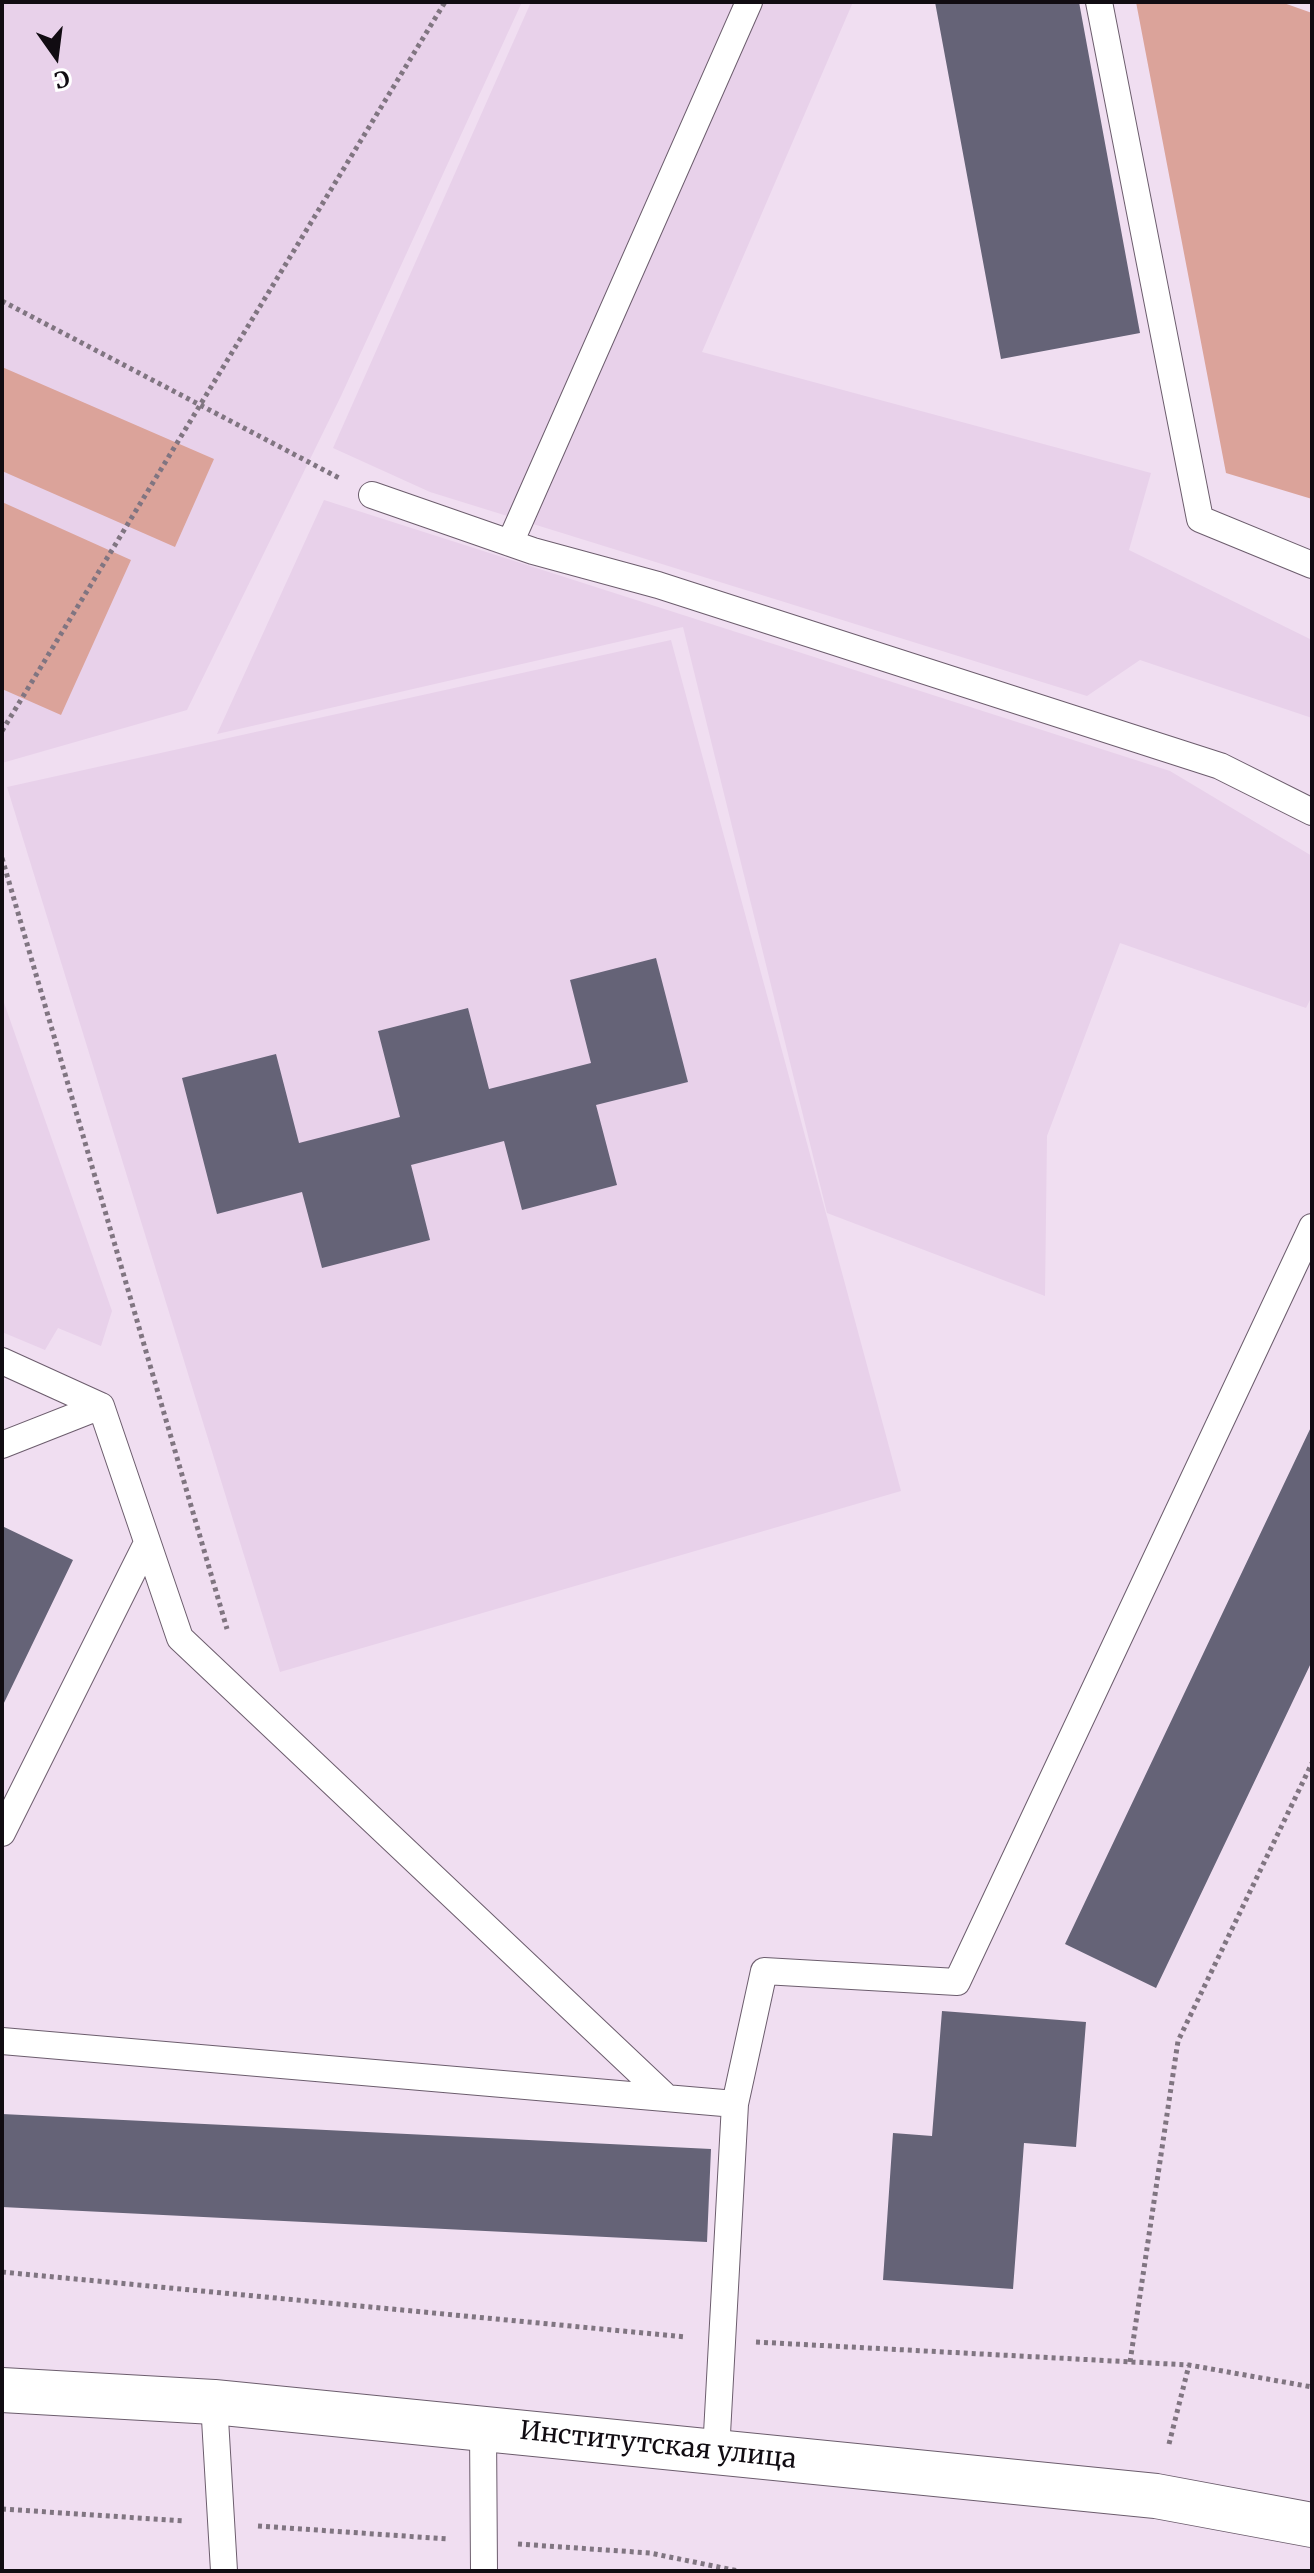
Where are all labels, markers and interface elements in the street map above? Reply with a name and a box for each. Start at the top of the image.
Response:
north arrow [16,16,96,96]
text: С [51,64,72,95]
street label: Институтская улица [518,2416,798,2476]

